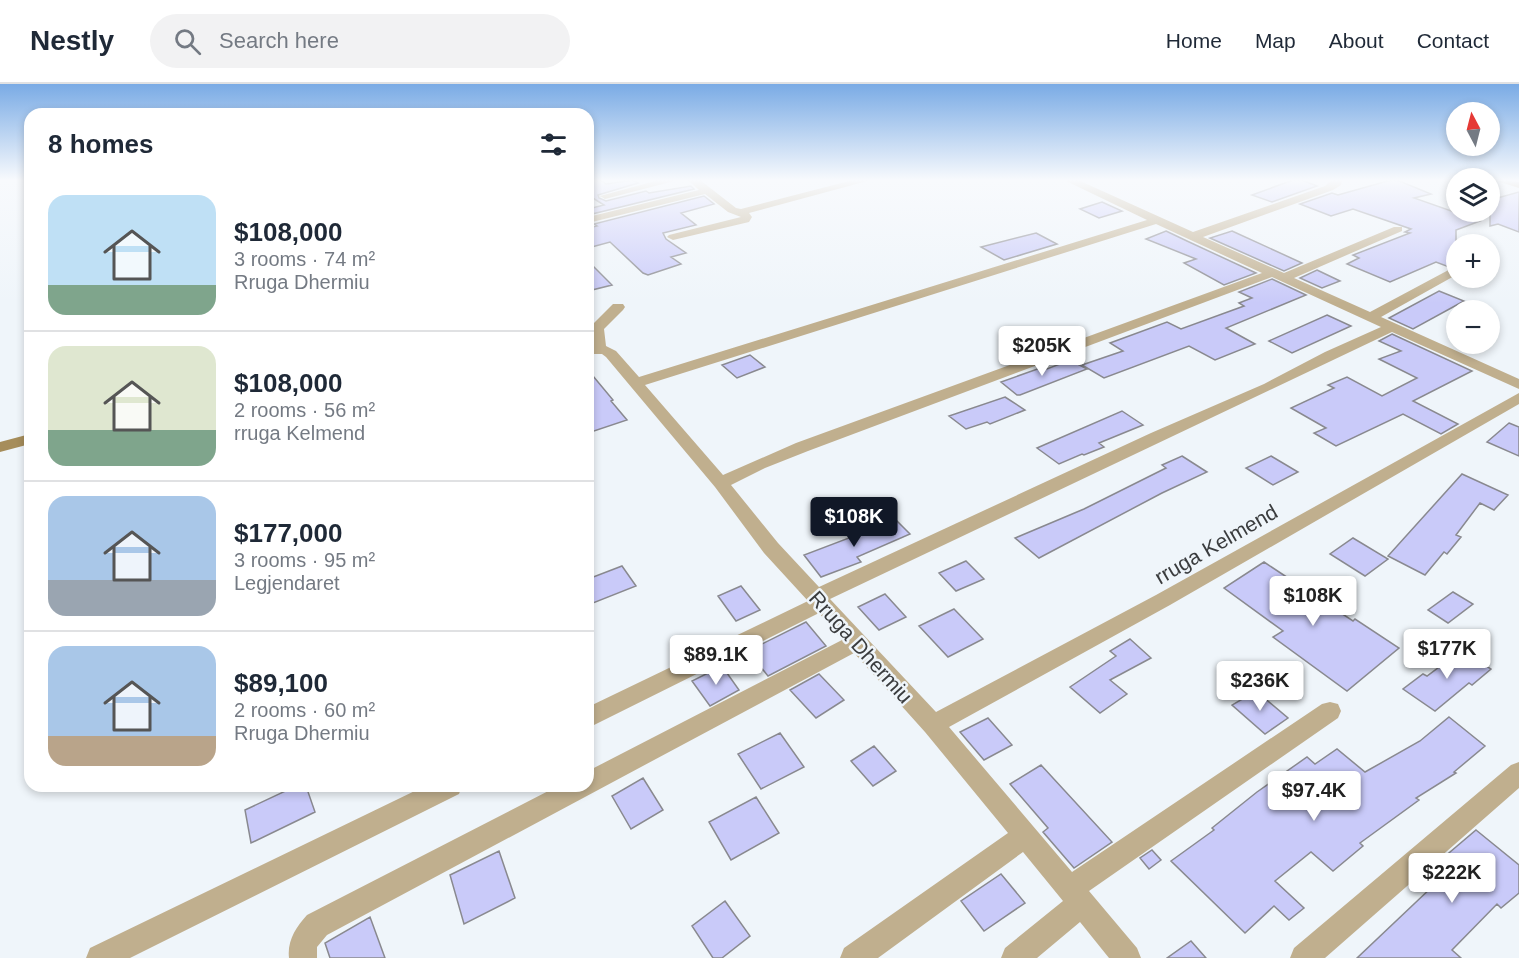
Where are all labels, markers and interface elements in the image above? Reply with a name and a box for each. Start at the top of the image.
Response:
search box [150,14,570,68]
text: Nestly [30,25,114,56]
icon: search [171,25,204,58]
text: Search here [219,28,339,53]
text: Home [1166,29,1222,52]
text: Map [1255,29,1296,52]
text: About [1329,29,1384,52]
text: Contact [1417,29,1489,52]
north arrow [1446,102,1500,156]
map controls [1446,102,1500,354]
icon: filters [537,128,570,161]
text: 8 homes [48,129,154,159]
button: layers [1446,168,1500,222]
text: $108,000 [234,217,342,247]
icon: home [96,219,168,291]
button: + [1446,234,1500,288]
text: 3 rooms · 74 m² [234,248,375,270]
text: Rruga Dhermiu [234,271,370,293]
button: − [1446,300,1500,354]
pin: $205K [1000,326,1084,377]
text: $205K [1013,334,1071,356]
text: $108,000 [234,368,342,398]
icon: home [96,370,168,442]
text: 2 rooms · 56 m² [234,399,375,421]
text: rruga Kelmend [234,422,365,444]
pin: $108K [812,497,896,548]
street label: rruga Kelmend [1151,500,1281,588]
text: $108K [825,505,883,527]
text: $177,000 [234,518,342,548]
icon: home [96,520,168,592]
text: 3 rooms · 95 m² [234,549,375,571]
text: Legjendaret [234,572,340,594]
pin: $108K [1271,576,1355,627]
text: $108K [1284,584,1342,606]
street label: Rruga Dhermiu [805,586,917,708]
pin: $177K [1405,629,1489,680]
pin: $89.1K [667,635,765,686]
text: $177K [1418,637,1476,659]
text: $89.1K [684,643,748,665]
pin: $236K [1218,661,1302,712]
text: $89,100 [234,668,328,698]
text: $236K [1231,669,1289,691]
icon: home [96,670,168,742]
text: 2 rooms · 60 m² [234,699,375,721]
text: Rruga Dhermiu [234,722,370,744]
pin: $97.4K [1265,771,1363,822]
text: $97.4K [1282,779,1346,801]
pin: $222K [1410,853,1494,904]
text: $222K [1423,861,1481,883]

